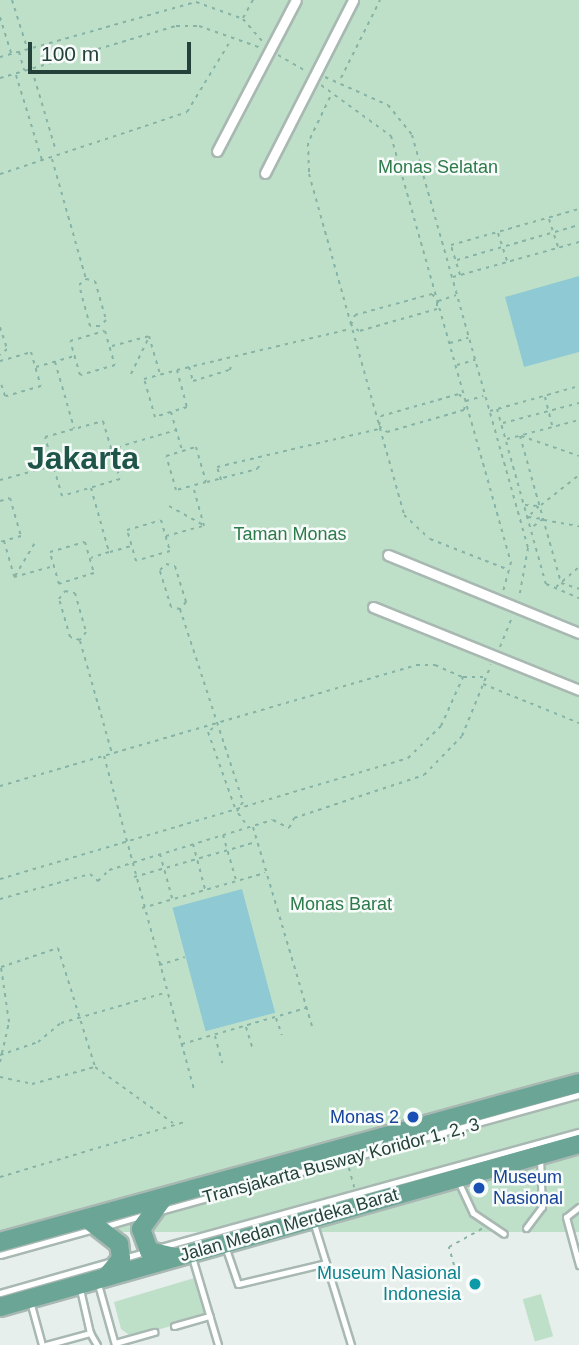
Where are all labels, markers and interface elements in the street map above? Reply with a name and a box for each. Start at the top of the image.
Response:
scale bar [32,28,194,72]
text: 100 m [41,42,99,65]
park label: Monas Selatan [378,156,498,178]
district label: Jakarta [27,439,139,477]
park label: Taman Monas [233,523,347,545]
park label: Monas Barat [290,893,392,915]
place label: Monas 2 [330,1106,399,1128]
marker: Monas 2 [405,1109,421,1125]
street label: Transjakarta Busway Koridor 1, 2, 3 [200,1114,482,1208]
place label: Museum Nasional [493,1167,563,1210]
marker: Museum Nasional [471,1180,487,1196]
street label: Jalan Medan Merdeka Barat [177,1183,401,1267]
place label: Museum Nasional Indonesia [317,1263,461,1306]
marker: Museum Nasional Indonesia [467,1276,483,1292]

